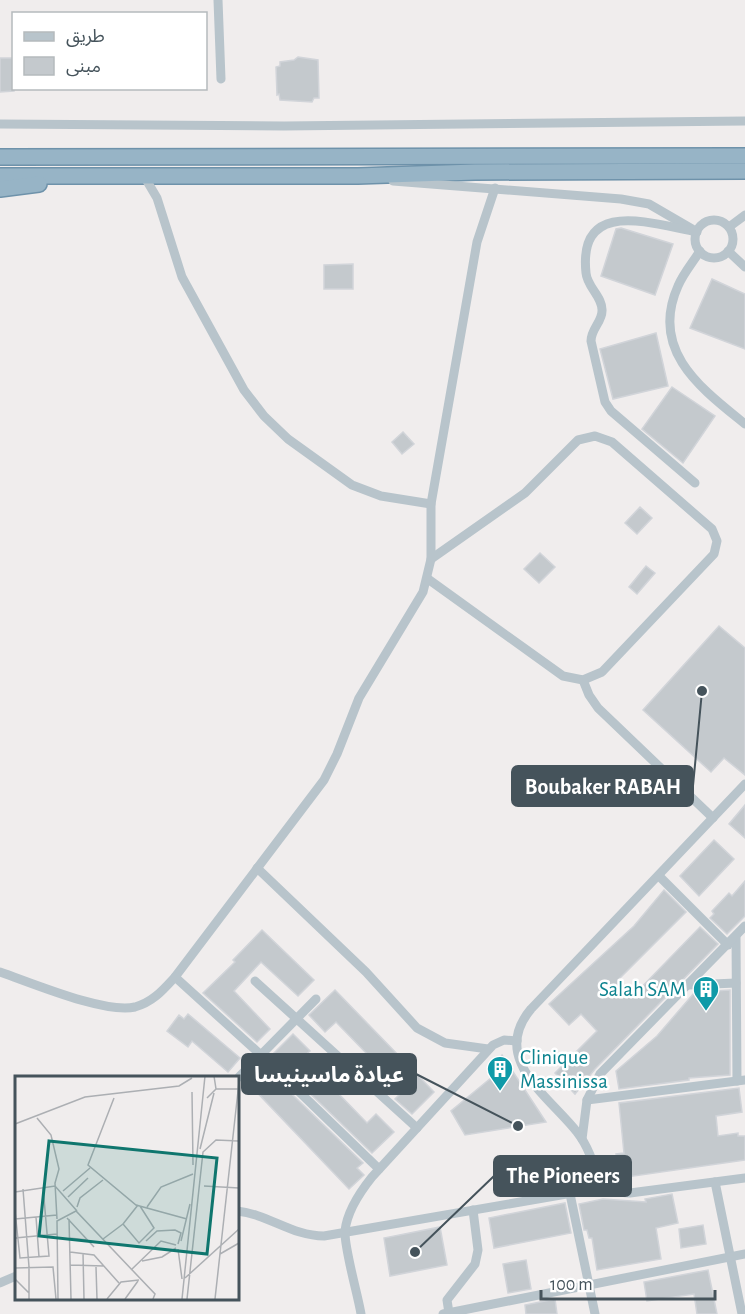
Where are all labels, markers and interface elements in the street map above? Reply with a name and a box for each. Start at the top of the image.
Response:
legend [12,12,207,90]
text: طريق [66,28,105,47]
text: مبنى [66,58,101,77]
callout: Boubaker RABAH [512,766,693,806]
text: Boubaker RABAH [525,776,681,798]
building icon: Salah SAM [691,974,721,1012]
place label: Salah SAM [599,979,686,1000]
place label: Clinique Massinissa [520,1047,608,1092]
callout: عيادة ماسينيسا [242,1054,416,1094]
building icon: Clinique Massinissa [485,1054,515,1092]
text: عيادة ماسينيسا [254,1064,404,1087]
inset map [15,1076,238,1299]
callout: The Pioneers [494,1156,631,1196]
text: The Pioneers [506,1165,620,1187]
scale bar [541,1263,715,1301]
text: 100 m [550,1276,593,1294]

